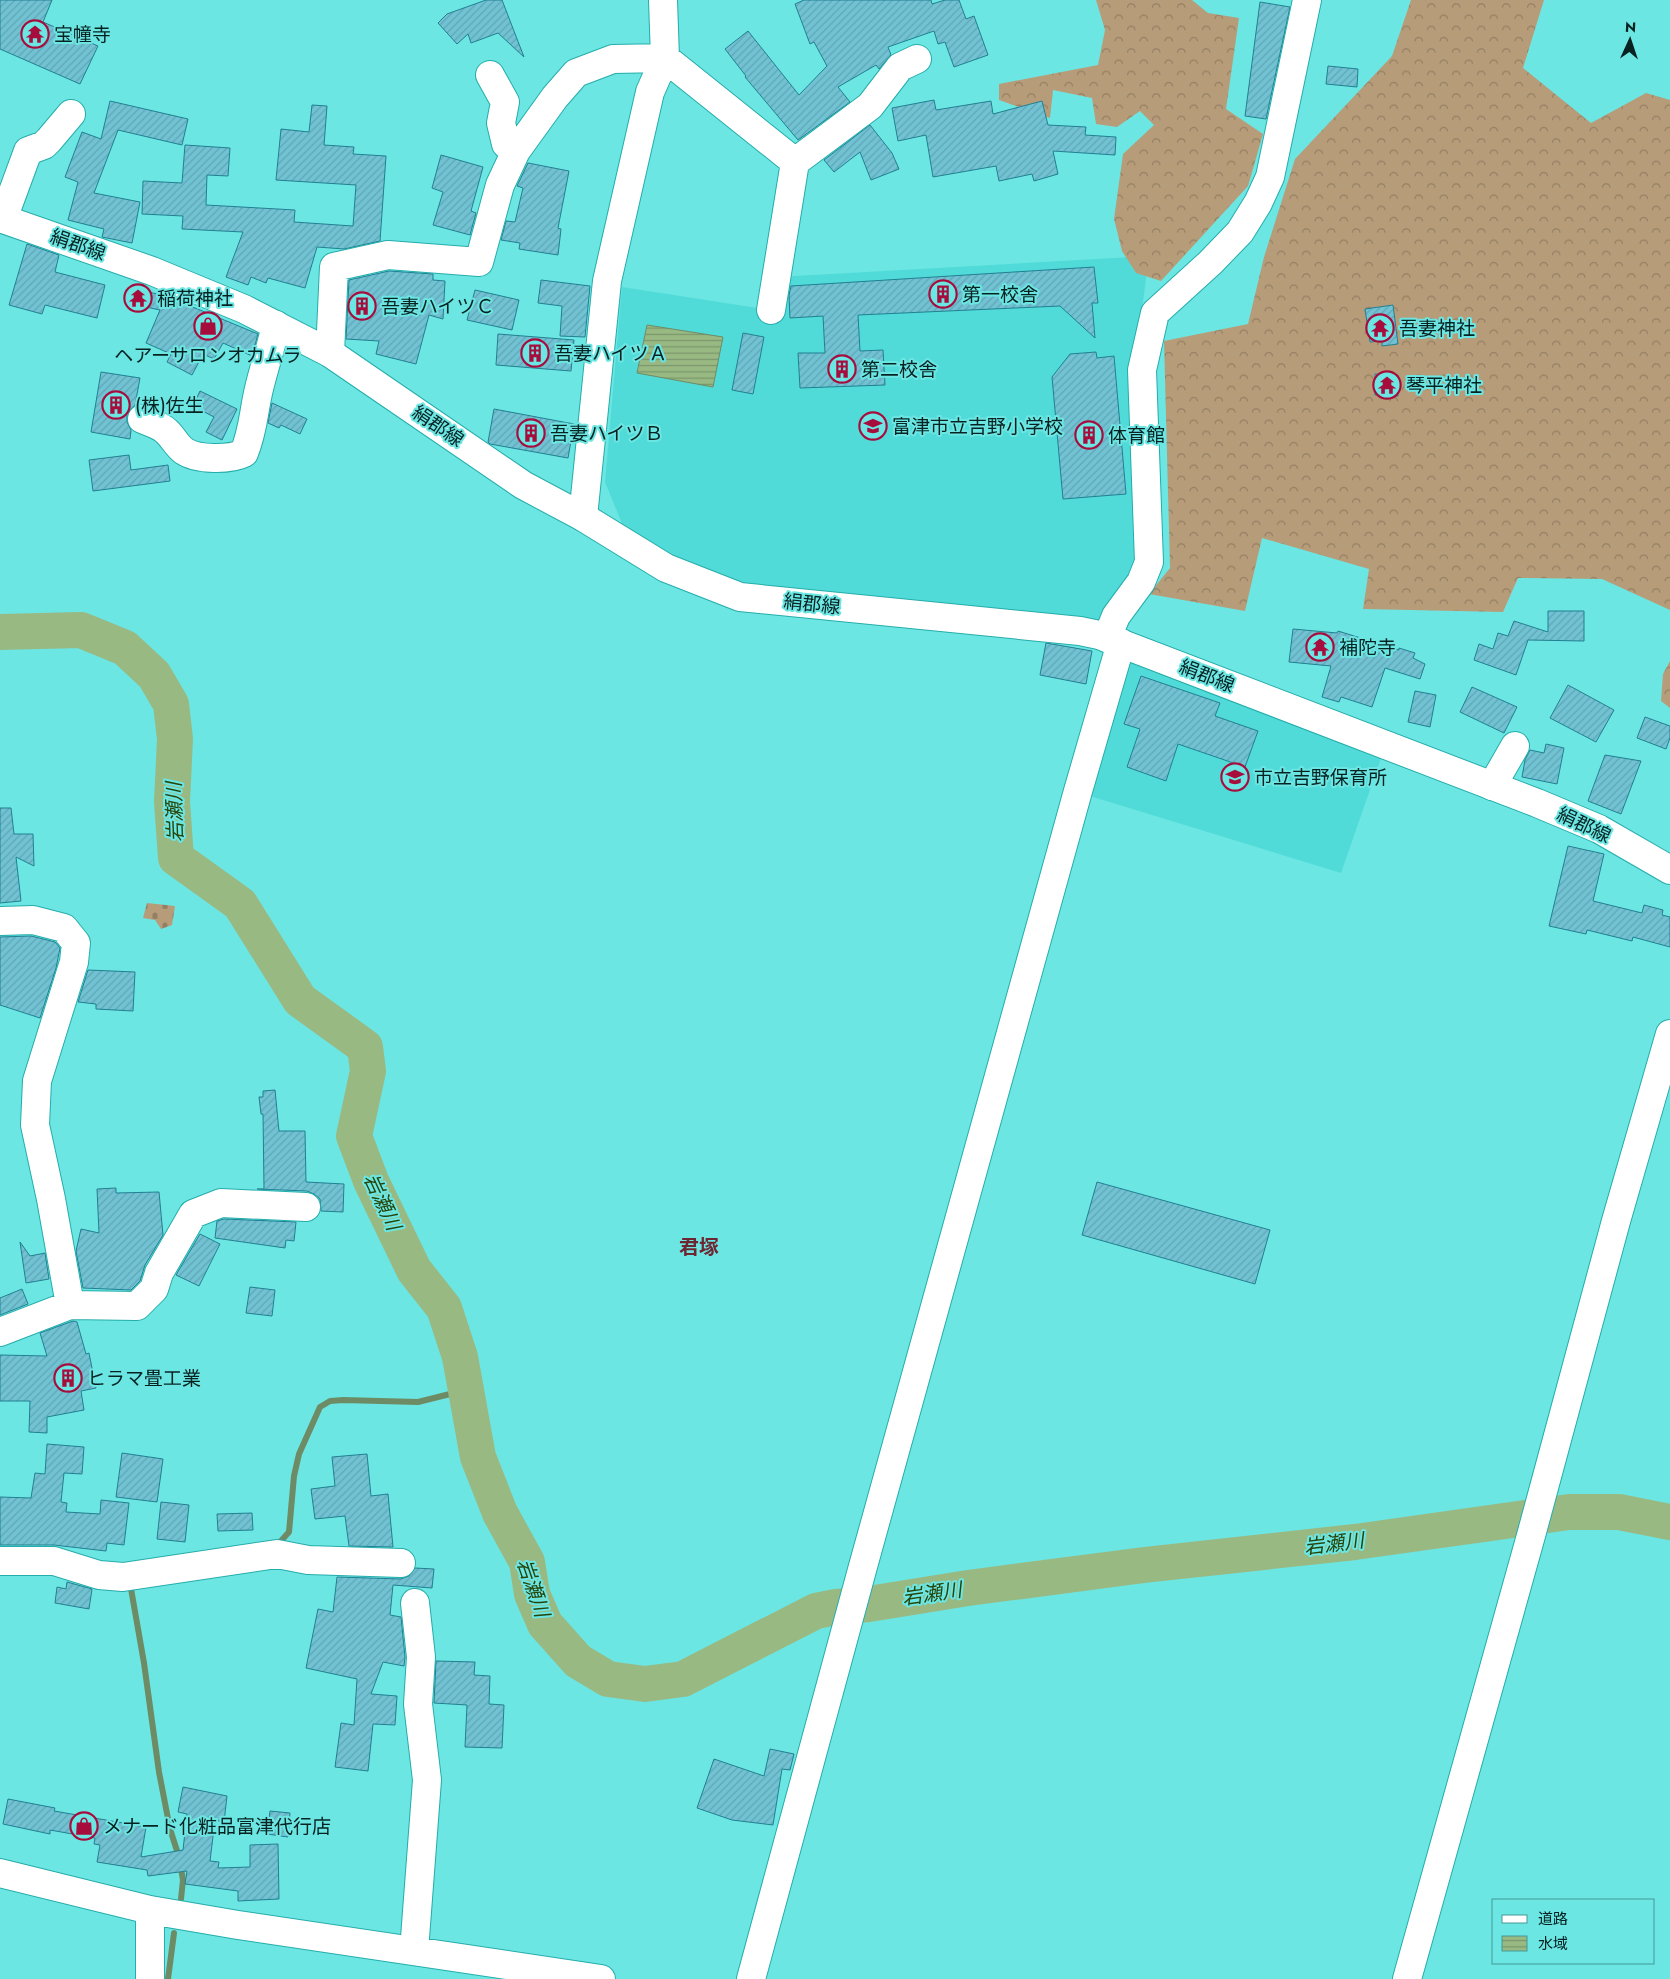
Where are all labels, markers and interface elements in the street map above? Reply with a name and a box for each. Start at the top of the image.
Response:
north arrow [1605,15,1655,65]
text: N [1625,17,1637,37]
temple icon: 宝幢寺 [20,19,50,49]
place label: 宝幢寺 [54,21,111,48]
street label: 絹郡線 [47,223,109,267]
building icon: 第一校舎 [928,279,958,309]
place label: 第一校舎 [962,281,1038,308]
temple icon: 稲荷神社 [123,283,153,313]
place label: 稲荷神社 [157,285,233,312]
building icon: 吾妻ハイツＣ [347,291,377,321]
place label: 吾妻ハイツＣ [381,293,495,320]
shop icon: ヘアーサロンオカムラ [193,311,223,341]
temple icon: 吾妻神社 [1365,313,1395,343]
place label: 吾妻神社 [1399,315,1475,342]
building icon: 吾妻ハイツＡ [520,338,550,368]
place label: 吾妻ハイツＡ [554,340,668,367]
place label: ヘアーサロンオカムラ [114,342,302,369]
building icon: 第二校舎 [827,354,857,384]
place label: 第二校舎 [861,356,937,383]
temple icon: 琴平神社 [1372,370,1402,400]
place label: 琴平神社 [1406,372,1482,399]
building icon: (株)佐生 [101,390,131,420]
place label: (株)佐生 [135,392,204,419]
street label: 絹郡線 [407,399,469,453]
school or university icon: 富津市立吉野小学校 [858,411,888,441]
place label: 富津市立吉野小学校 [892,413,1063,440]
building icon: 吾妻ハイツＢ [516,418,546,448]
place label: 吾妻ハイツＢ [550,420,664,447]
building icon: 体育館 [1074,420,1104,450]
place label: 体育館 [1108,422,1165,449]
street label: 絹郡線 [782,588,842,620]
temple icon: 補陀寺 [1305,632,1335,662]
place label: 補陀寺 [1339,634,1396,661]
street label: 絹郡線 [1176,653,1238,699]
school or university icon: 市立吉野保育所 [1220,762,1250,792]
place label: 市立吉野保育所 [1254,764,1387,791]
water label: 岩瀬川 [159,780,191,842]
street label: 絹郡線 [1552,801,1616,849]
water label: 岩瀬川 [356,1169,409,1237]
district label: 君塚 [679,1233,719,1262]
building icon: ヒラマ畳工業 [53,1363,83,1393]
place label: ヒラマ畳工業 [87,1365,201,1392]
water label: 岩瀬川 [1302,1526,1368,1562]
water label: 岩瀬川 [510,1555,557,1623]
water label: 岩瀬川 [900,1575,966,1613]
shop icon: メナード化粧品富津代行店 [69,1811,99,1841]
place label: メナード化粧品富津代行店 [103,1813,331,1840]
legend [1492,1899,1655,1964]
text: 道路 [1538,1908,1568,1930]
text: 水域 [1538,1933,1568,1955]

